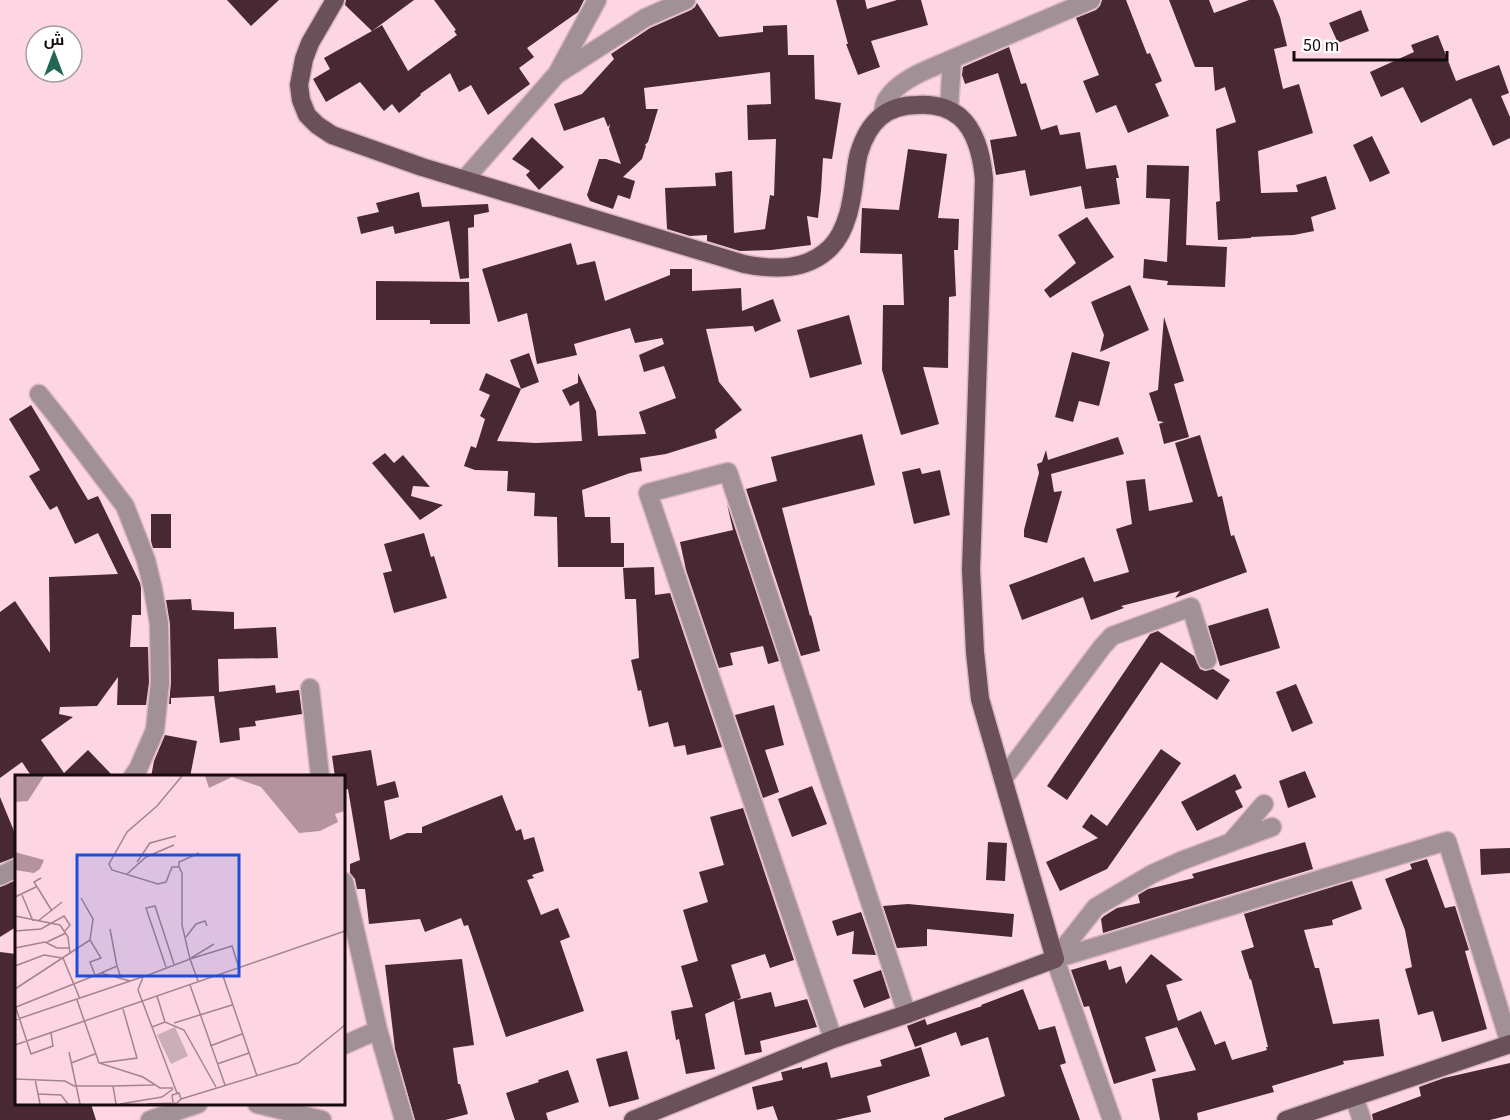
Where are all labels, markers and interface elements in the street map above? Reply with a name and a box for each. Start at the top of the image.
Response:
north arrow [24,24,84,84]
scale bar [1294,24,1447,62]
text: ش [44,29,64,51]
text: 50 m [1303,33,1339,58]
inset map [15,775,345,1105]

